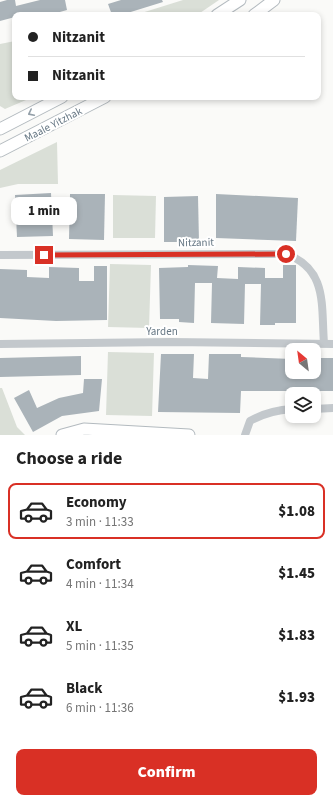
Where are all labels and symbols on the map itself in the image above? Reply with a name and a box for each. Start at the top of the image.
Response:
street label: Maale Yitzhak [22,103,85,145]
one-way arrow [28,108,35,116]
callout: 1 min [11,197,77,225]
street label: Nitzanit [178,235,214,250]
route start [277,245,295,263]
route end [35,246,53,264]
street label: Yarden [145,324,178,339]
north arrow [285,343,321,379]

